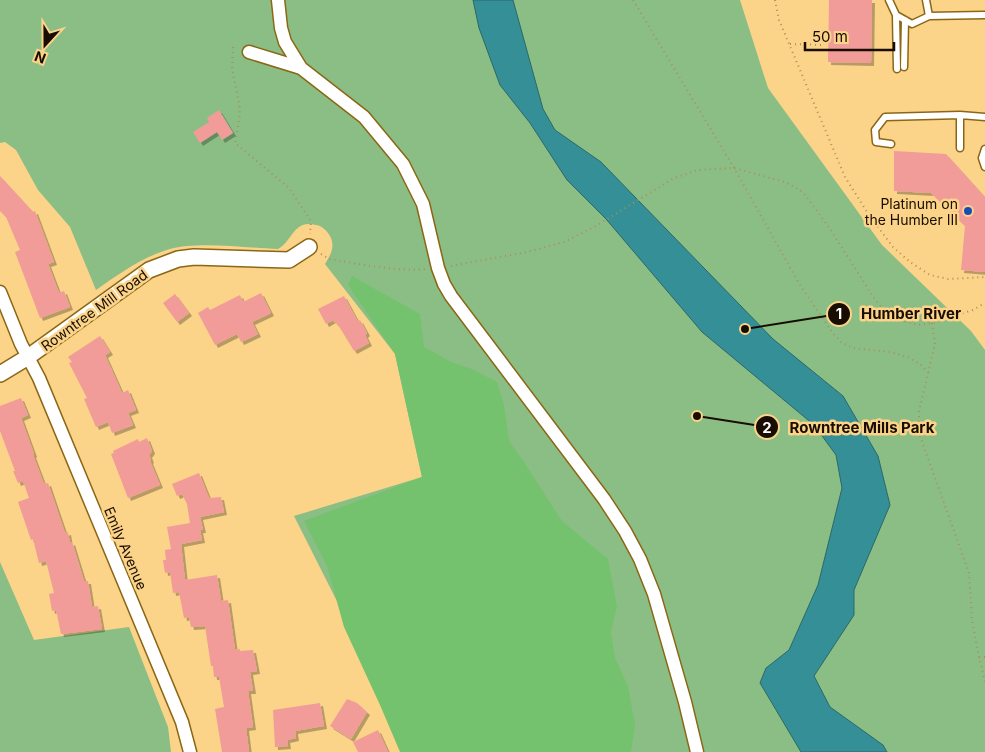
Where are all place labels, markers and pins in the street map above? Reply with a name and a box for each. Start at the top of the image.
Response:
place label: Platinum on the Humber III [865,195,958,228]
marker: Platinum on the Humber III [962,205,974,217]
callout: Humber River [826,299,971,329]
callout: Rowntree Mills Park [755,412,945,442]

